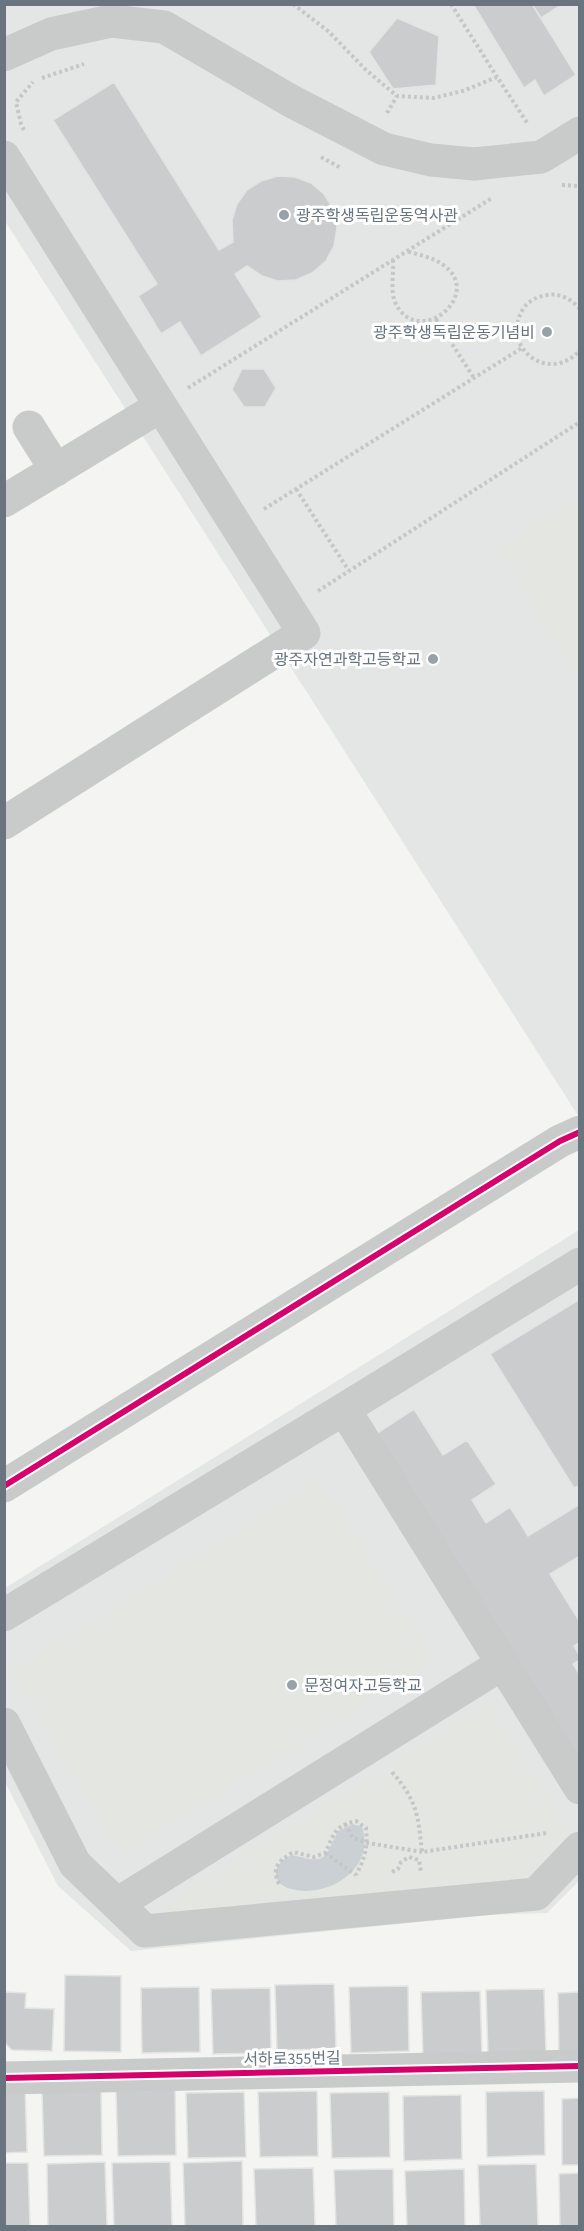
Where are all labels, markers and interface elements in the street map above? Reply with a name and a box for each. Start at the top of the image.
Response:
place label: 광주학생독립운동역사관 [296,205,458,227]
marker: 광주학생독립운동역사관 [277,208,291,222]
place label: 광주학생독립운동기념비 [373,322,535,344]
marker: 광주학생독립운동기념비 [540,325,554,339]
place label: 광주자연과학고등학교 [274,649,421,671]
marker: 광주자연과학고등학교 [426,652,440,666]
place label: 문정여자고등학교 [304,1675,422,1697]
marker: 문정여자고등학교 [285,1678,299,1692]
street label: 서하로355번길 [243,2047,341,2071]

